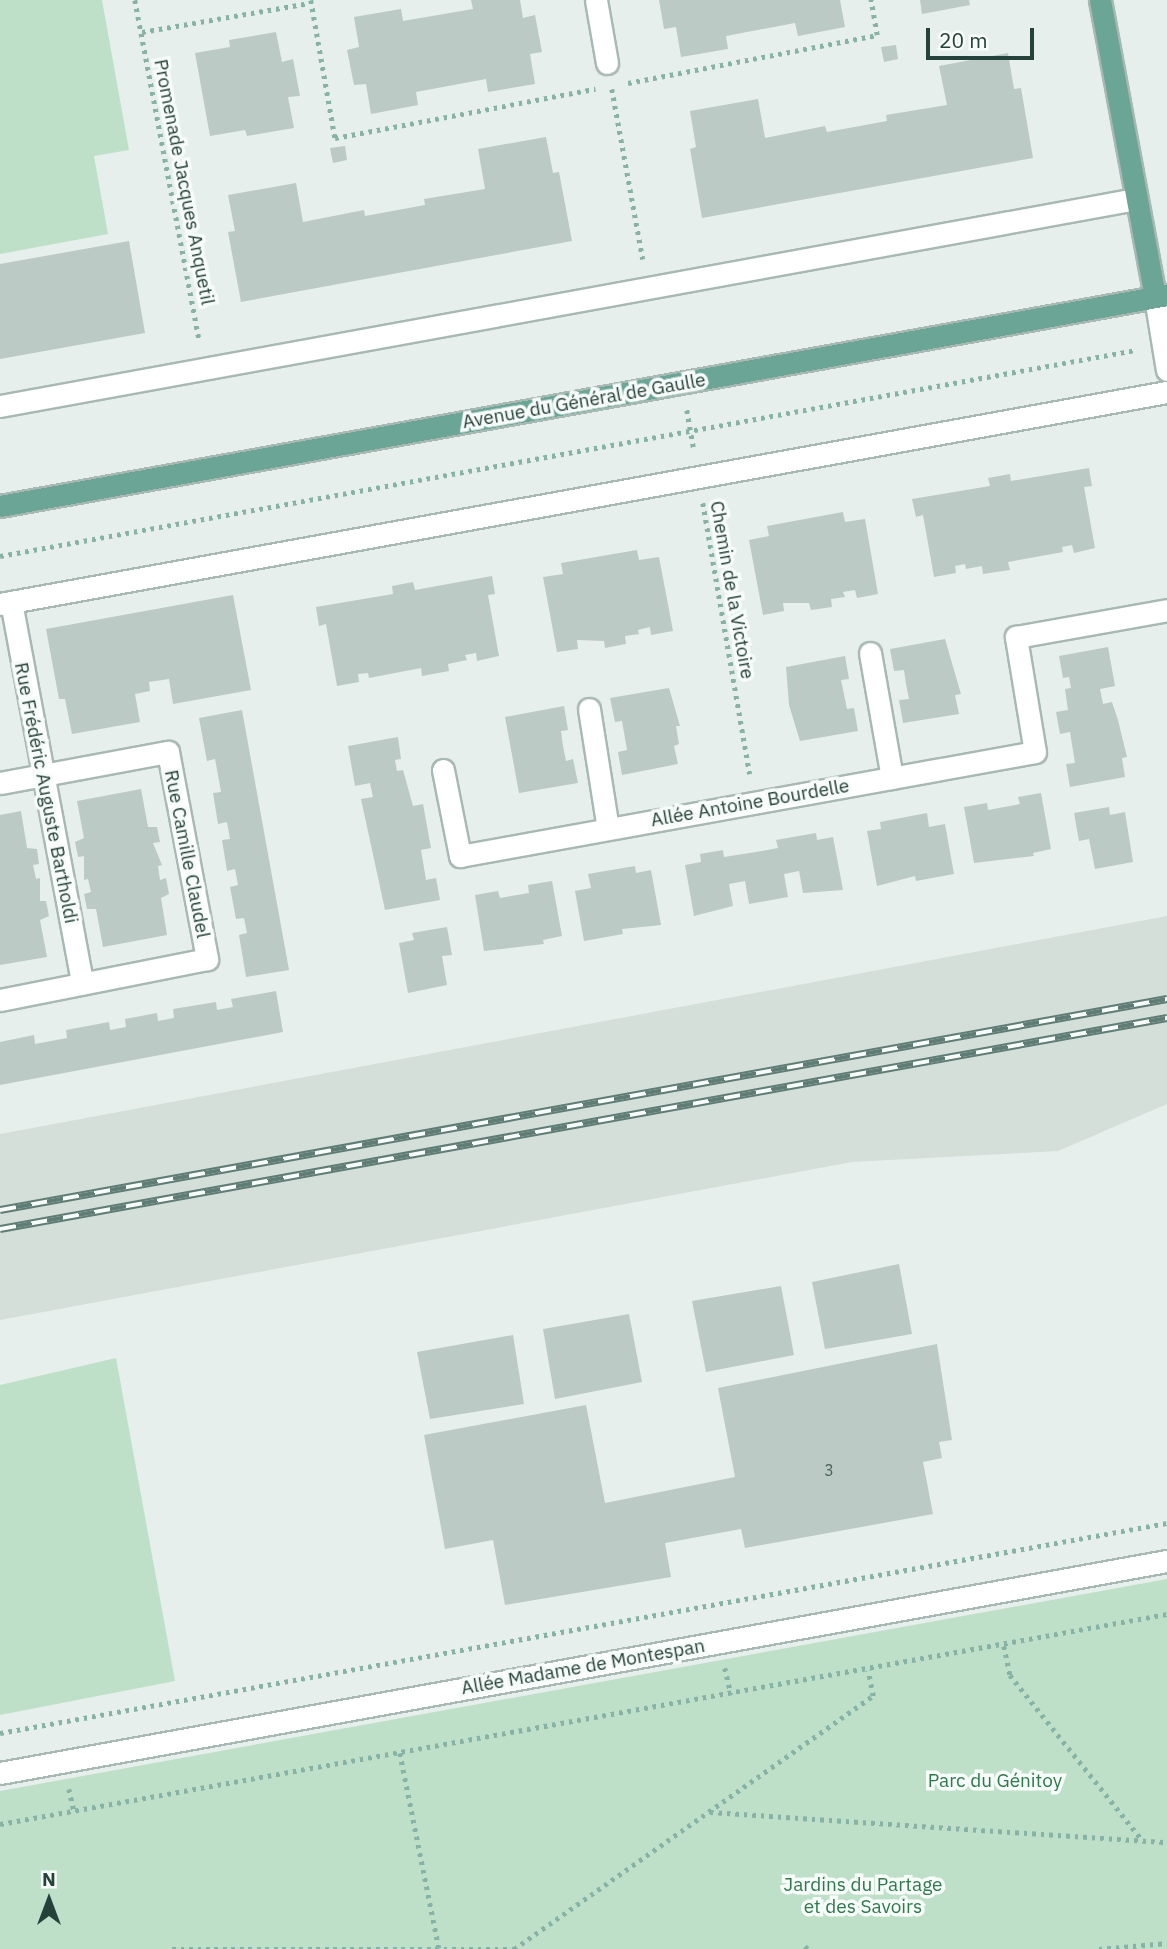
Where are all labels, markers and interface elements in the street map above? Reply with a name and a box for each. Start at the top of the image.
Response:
scale bar [929,14,1038,58]
text: 20 m [939,26,988,54]
street label: Promenade Jacques Anquetil [149,57,219,307]
street label: Avenue du Général de Gaulle [461,368,707,434]
street label: Chemin de la Victoire [705,499,759,681]
street label: Rue Frédéric Auguste Bartholdi [9,660,83,926]
street label: Rue Camille Claudel [160,768,214,940]
street label: Allée Antoine Bourdelle [649,774,851,832]
house number: 3 [824,1460,834,1480]
street label: Allée Madame de Montespan [459,1634,707,1700]
park label: Parc du Génitoy [928,1770,1062,1792]
north arrow [14,1865,84,1935]
text: N [42,1867,56,1891]
park label: Jardins du Partage et des Savoirs [784,1874,942,1918]

